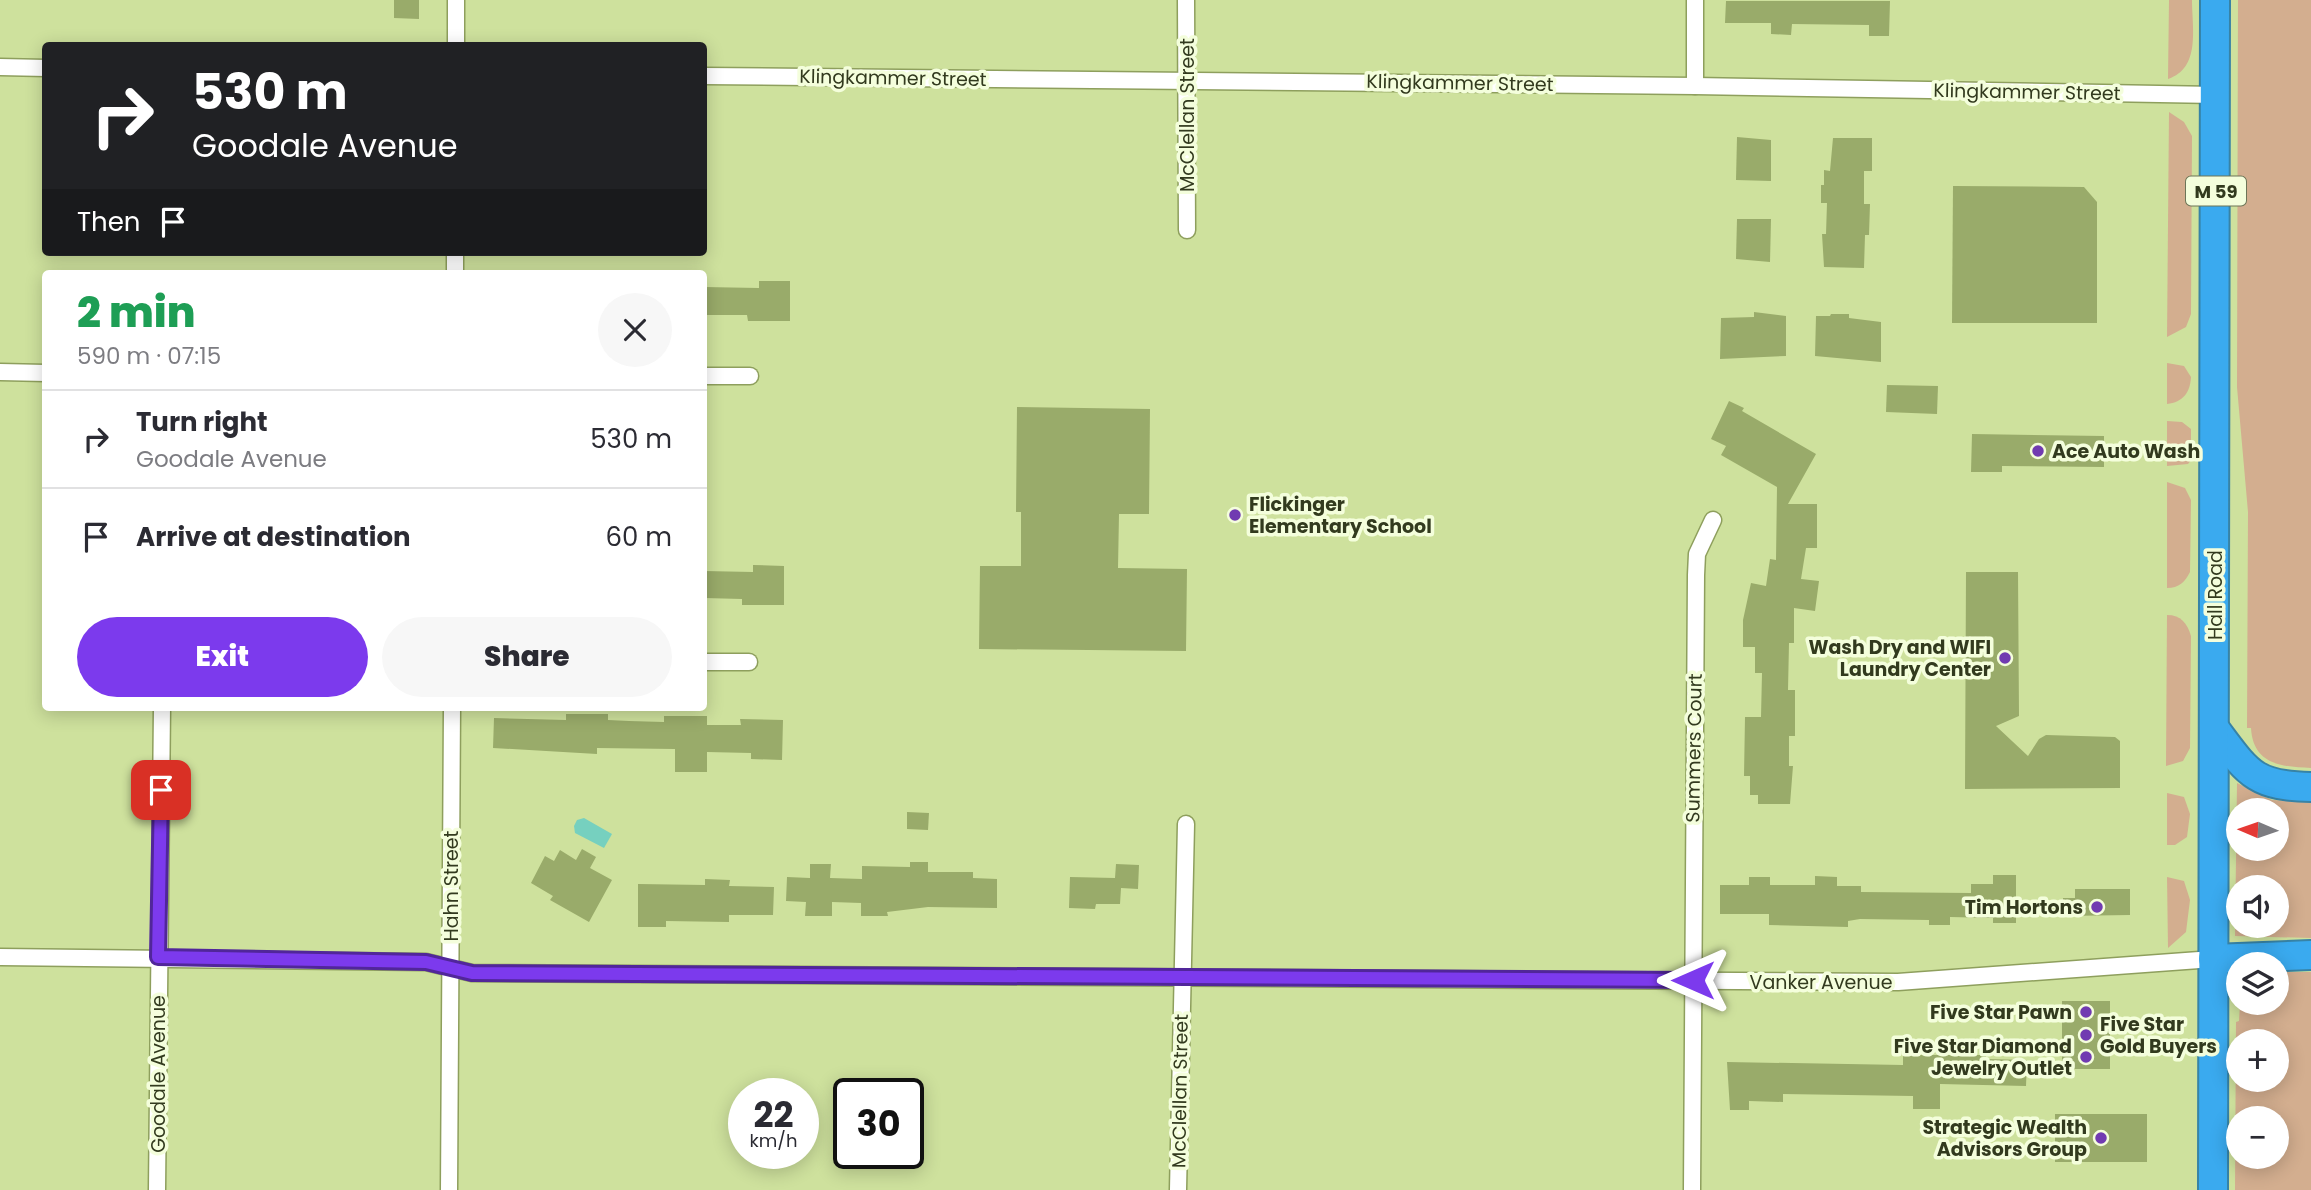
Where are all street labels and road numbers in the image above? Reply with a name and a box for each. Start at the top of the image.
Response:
street label: McClellan Street [1174,38,1201,192]
street label: Klingkammer Street [799,63,987,93]
street label: Klingkammer Street [1366,68,1554,98]
street label: Klingkammer Street [1933,77,2121,107]
road number: M 59 [2186,176,2246,206]
street label: Hall Road [2202,550,2229,640]
street label: Summers Court [1679,673,1709,823]
street label: Hahn Street [438,830,465,942]
street label: Vanker Avenue [1750,969,1892,996]
street label: Goodale Avenue [145,995,172,1153]
street label: McClellan Street [1165,1014,1195,1168]

